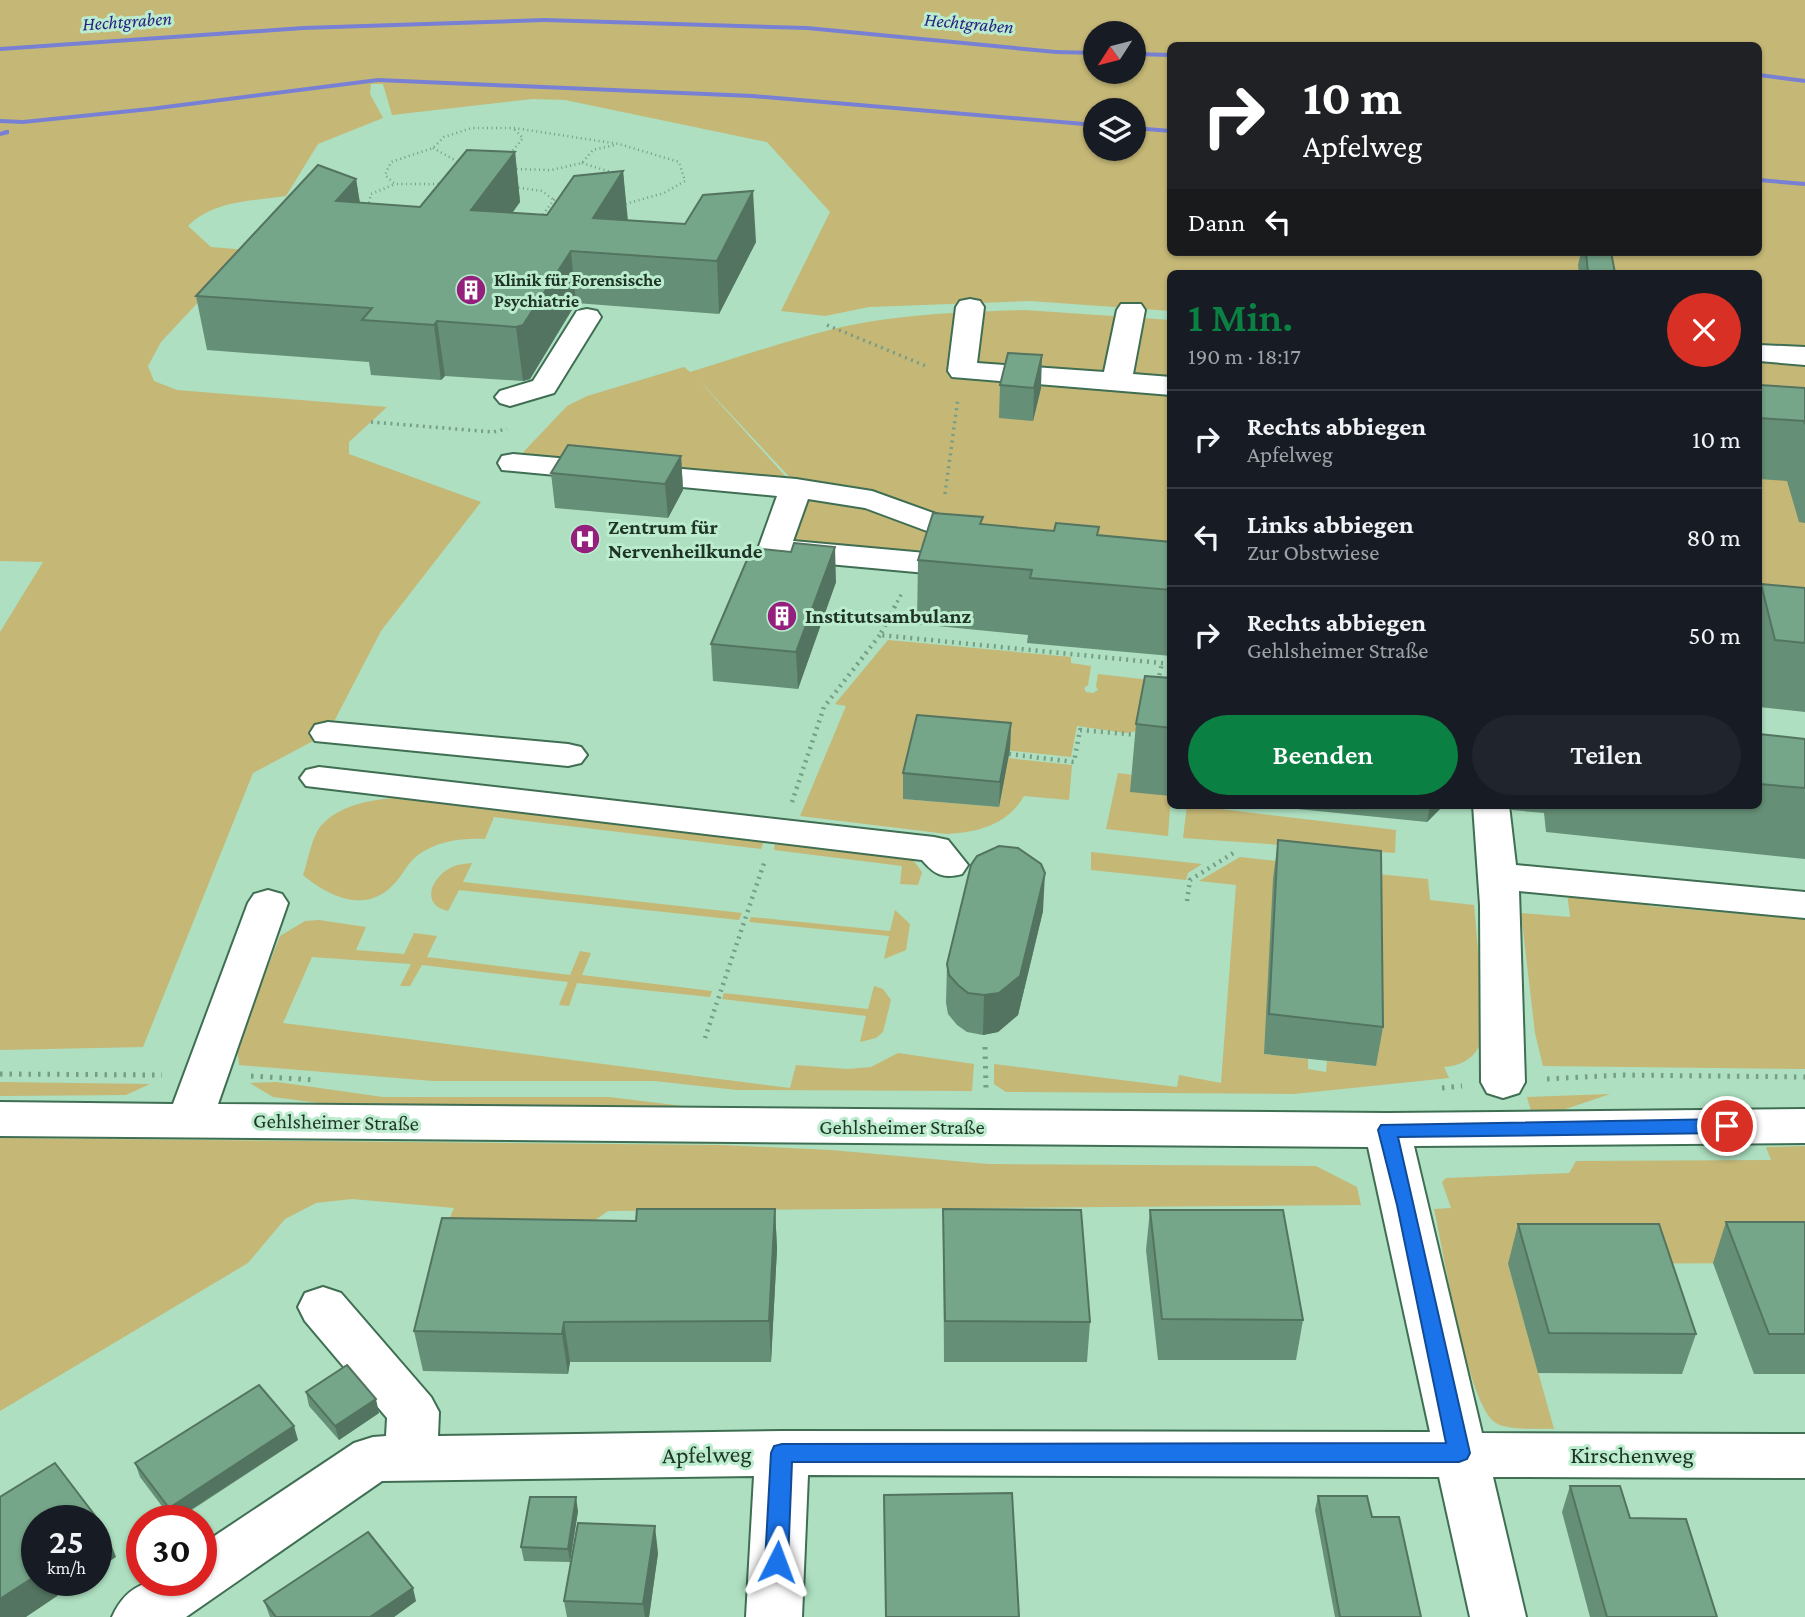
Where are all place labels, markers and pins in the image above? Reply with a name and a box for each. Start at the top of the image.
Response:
place label: Klinik für Forensische Psychiatrie [494,270,662,311]
building icon: Klinik für Forensische Psychiatrie [454,273,488,307]
place label: Zentrum für Nervenheilkunde [608,515,763,563]
hospital icon: Zentrum für Nervenheilkunde [568,522,602,556]
building icon: Institutsambulanz [765,599,799,633]
place label: Institutsambulanz [805,604,971,628]
pin [1697,1096,1757,1156]

